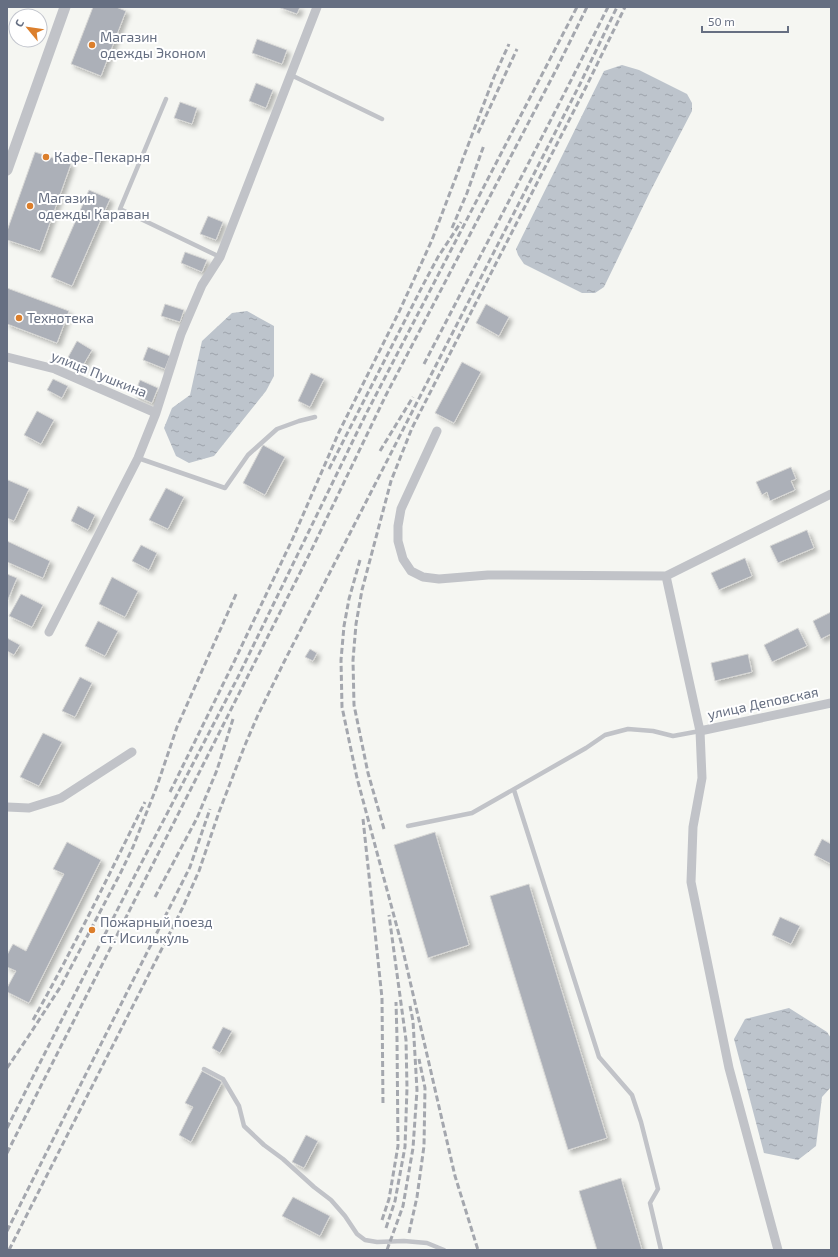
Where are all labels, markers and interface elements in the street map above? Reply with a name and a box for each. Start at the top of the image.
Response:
north arrow [8,8,48,48]
scale bar [702,8,788,34]
text: 50 m [708,14,735,28]
text: С [12,16,26,29]
place label: Магазин одежды Эконом [100,28,206,61]
marker: Магазин одежды Эконом [87,40,97,50]
place label: Кафе-Пекарня [54,148,150,165]
marker: Кафе-Пекарня [41,152,51,162]
place label: Магазин одежды Караван [38,189,150,222]
marker: Магазин одежды Караван [25,201,35,211]
place label: Технотека [27,309,94,326]
marker: Технотека [14,313,24,323]
street label: улица Пушкина [49,347,150,401]
street label: улица Деповская [706,682,820,723]
place label: Пожарный поезд ст. Исилькуль [100,913,213,946]
marker: Пожарный поезд ст. Исилькуль [87,925,97,935]

